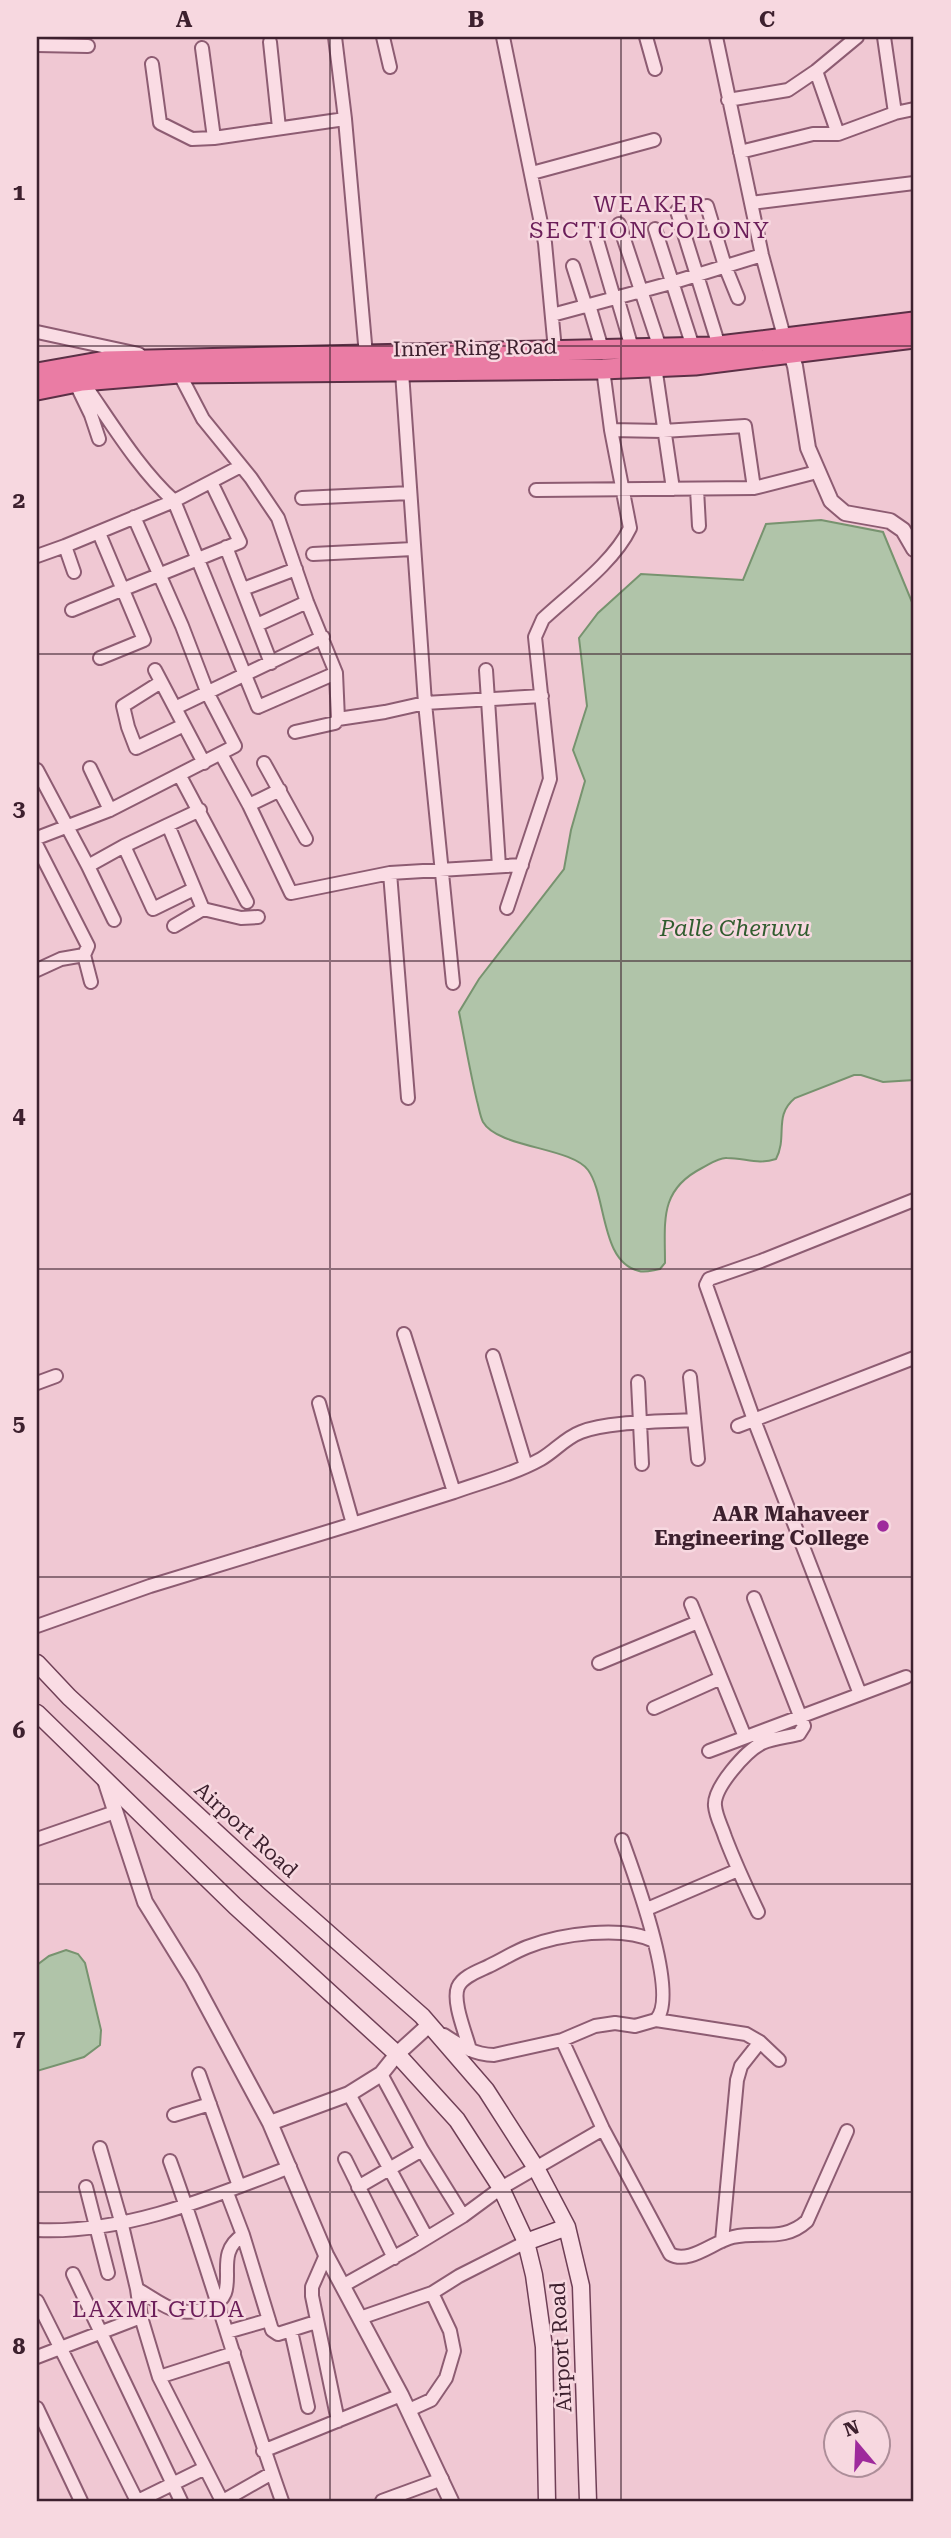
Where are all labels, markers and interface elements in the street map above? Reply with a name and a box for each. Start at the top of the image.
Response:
text: A [176,6,193,33]
text: B [468,6,484,33]
text: C [759,6,775,33]
text: 1 [13,179,26,206]
district label: WEAKER SECTION COLONY [529,191,771,244]
street label: Inner Ring Road [393,335,558,361]
text: 2 [13,487,25,514]
text: 3 [13,795,26,822]
water label: Palle Cheruvu [659,915,810,942]
text: 4 [13,1102,26,1129]
text: 5 [13,1410,26,1437]
place label: AAR Mahaveer Engineering College [654,1502,869,1550]
marker: AAR Mahaveer Engineering College [875,1518,891,1534]
text: 6 [13,1717,26,1744]
street label: Airport Road [190,1777,303,1883]
text: 7 [13,2025,26,2052]
street label: Airport Road [546,2281,576,2413]
district label: LAXMI GUDA [72,2296,246,2323]
text: 8 [13,2333,26,2360]
north arrow [822,2408,892,2478]
text: N [841,2415,863,2442]

